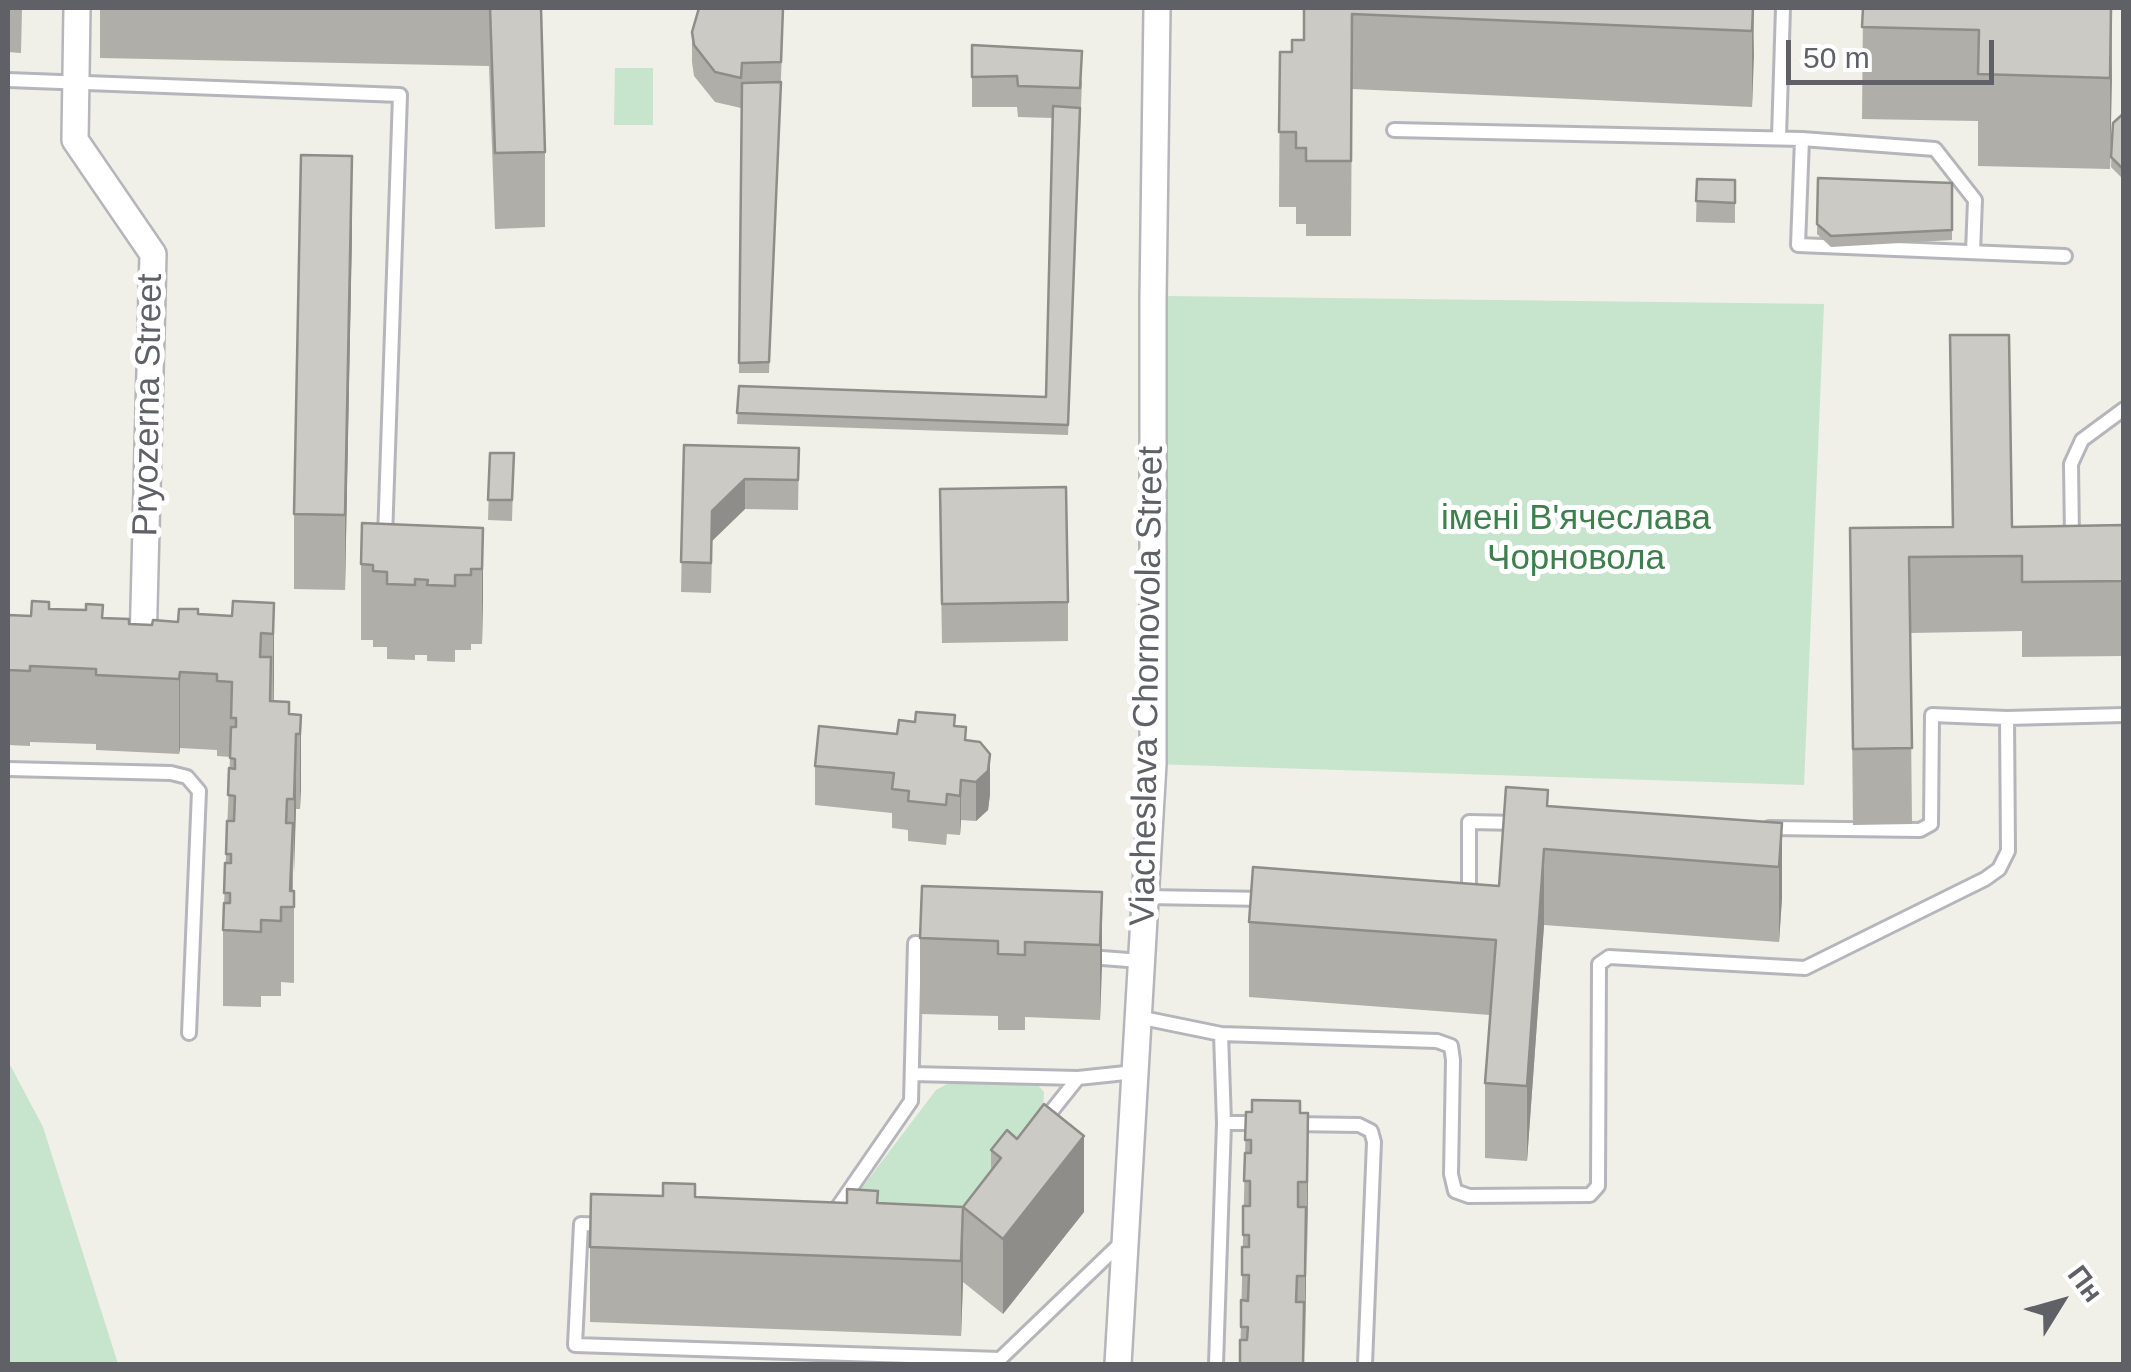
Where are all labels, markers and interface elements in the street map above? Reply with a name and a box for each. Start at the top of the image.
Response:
scale bar [1791,20,1998,82]
text: 50 m [1803,41,1870,74]
street label: Pryozerna Street [126,273,172,537]
street label: Viacheslava Chornovola Street [1123,446,1173,926]
park label: імені В'ячеслава Чорновола [1441,498,1711,580]
north arrow [2011,1252,2111,1352]
text: Пн [2062,1260,2109,1308]

